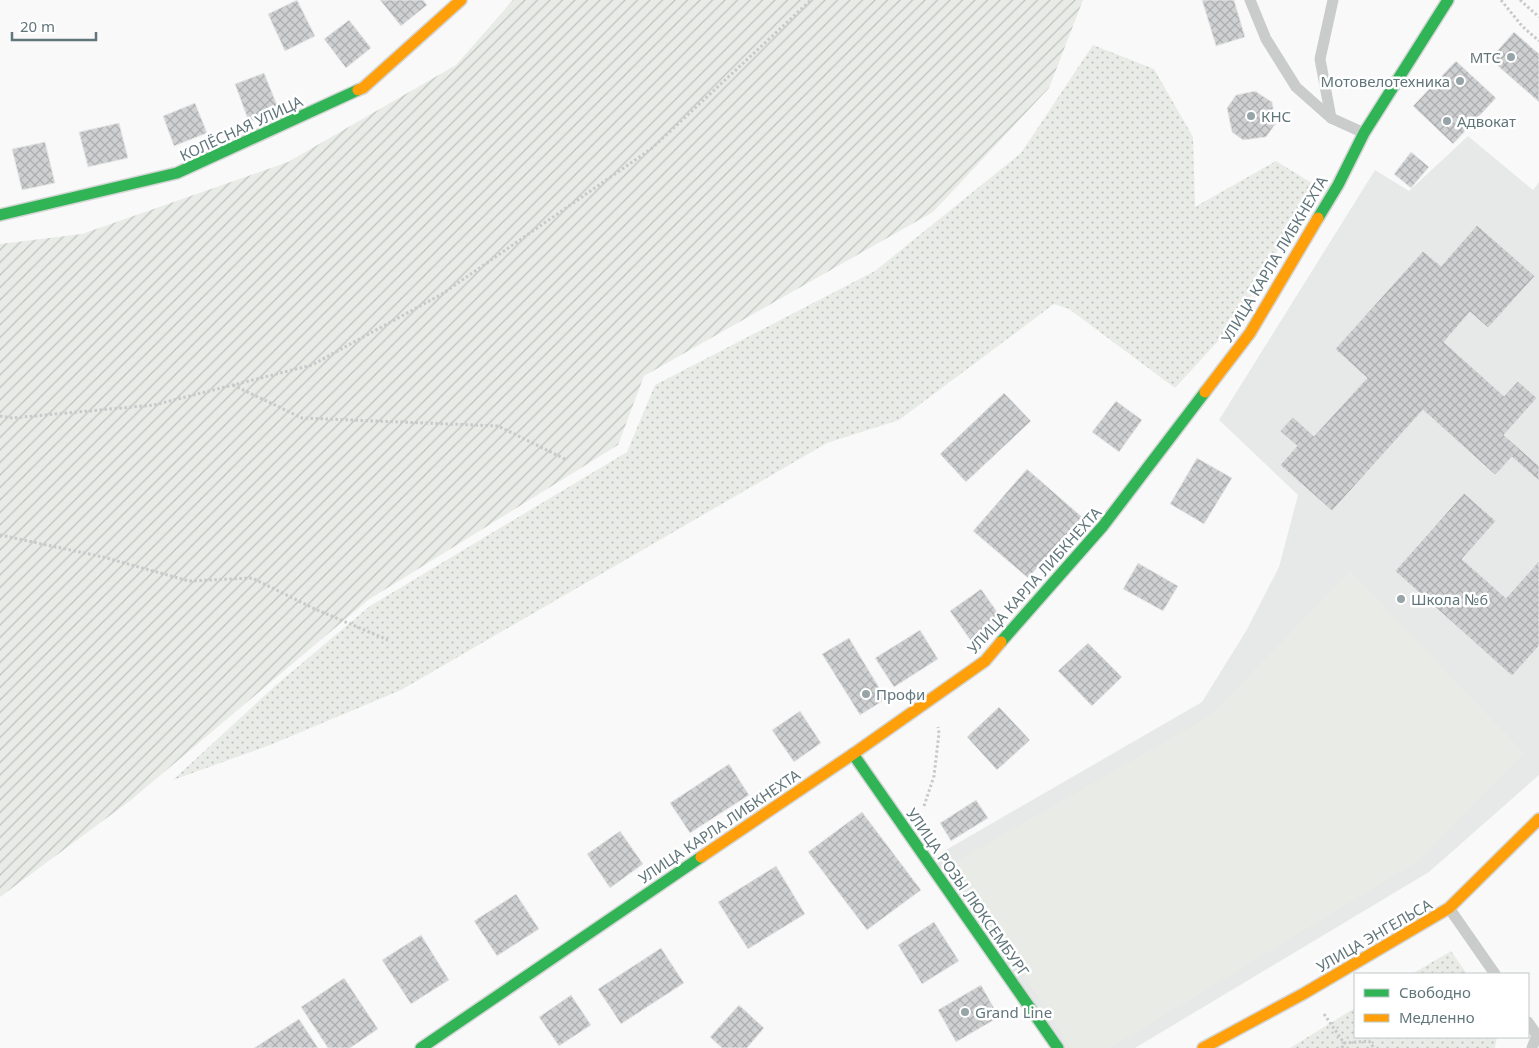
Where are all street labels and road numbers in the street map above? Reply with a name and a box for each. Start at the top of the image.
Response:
street label: КОЛЁСНАЯ УЛИЦА [176,91,306,165]
street label: УЛИЦА КАРЛА ЛИБКНЕХТА [1216,172,1332,346]
street label: УЛИЦА КАРЛА ЛИБКНЕХТА [963,502,1106,658]
street label: УЛИЦА КАРЛА ЛИБКНЕХТА [634,764,804,888]
street label: УЛИЦА РОЗЫ ЛЮКСЕМБУРГ [902,804,1034,980]
street label: УЛИЦА ЭНГЕЛЬСА [1313,894,1436,976]

